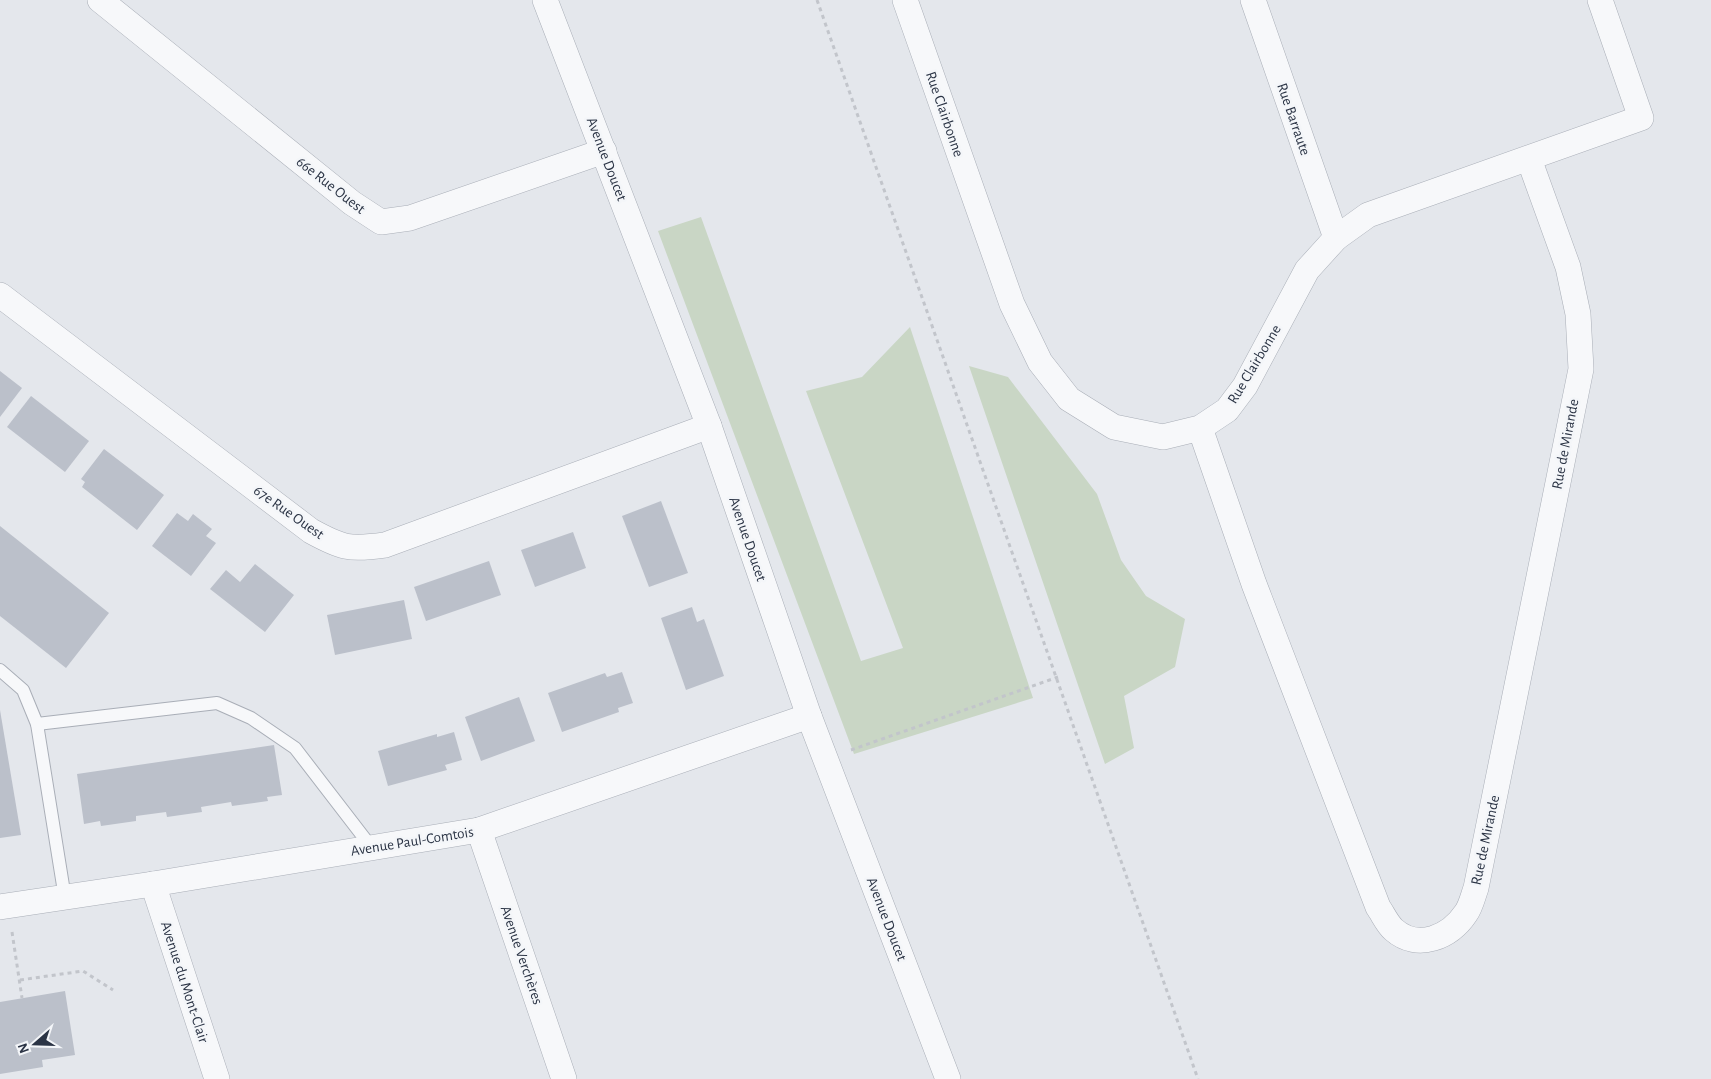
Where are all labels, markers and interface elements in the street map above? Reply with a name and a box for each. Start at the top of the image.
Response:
street label: Rue Clairbonne [923,70,966,159]
street label: Rue Barraute [1274,81,1313,157]
street label: Avenue Doucet [584,115,629,203]
street label: 66e Rue Ouest [293,154,368,217]
street label: Rue Clairbonne [1225,322,1284,406]
street label: Rue de Mirande [1549,398,1582,490]
street label: 67e Rue Ouest [251,483,327,542]
street label: Avenue Doucet [726,495,769,584]
street label: Rue de Mirande [1469,794,1502,886]
street label: Avenue Paul-Comtois [349,824,475,859]
street label: Avenue Doucet [864,875,909,963]
street label: Avenue Verchères [498,904,545,1007]
street label: Avenue du Mont-Clair [158,920,211,1045]
north arrow [10,1019,60,1069]
text: N [15,1041,32,1055]

